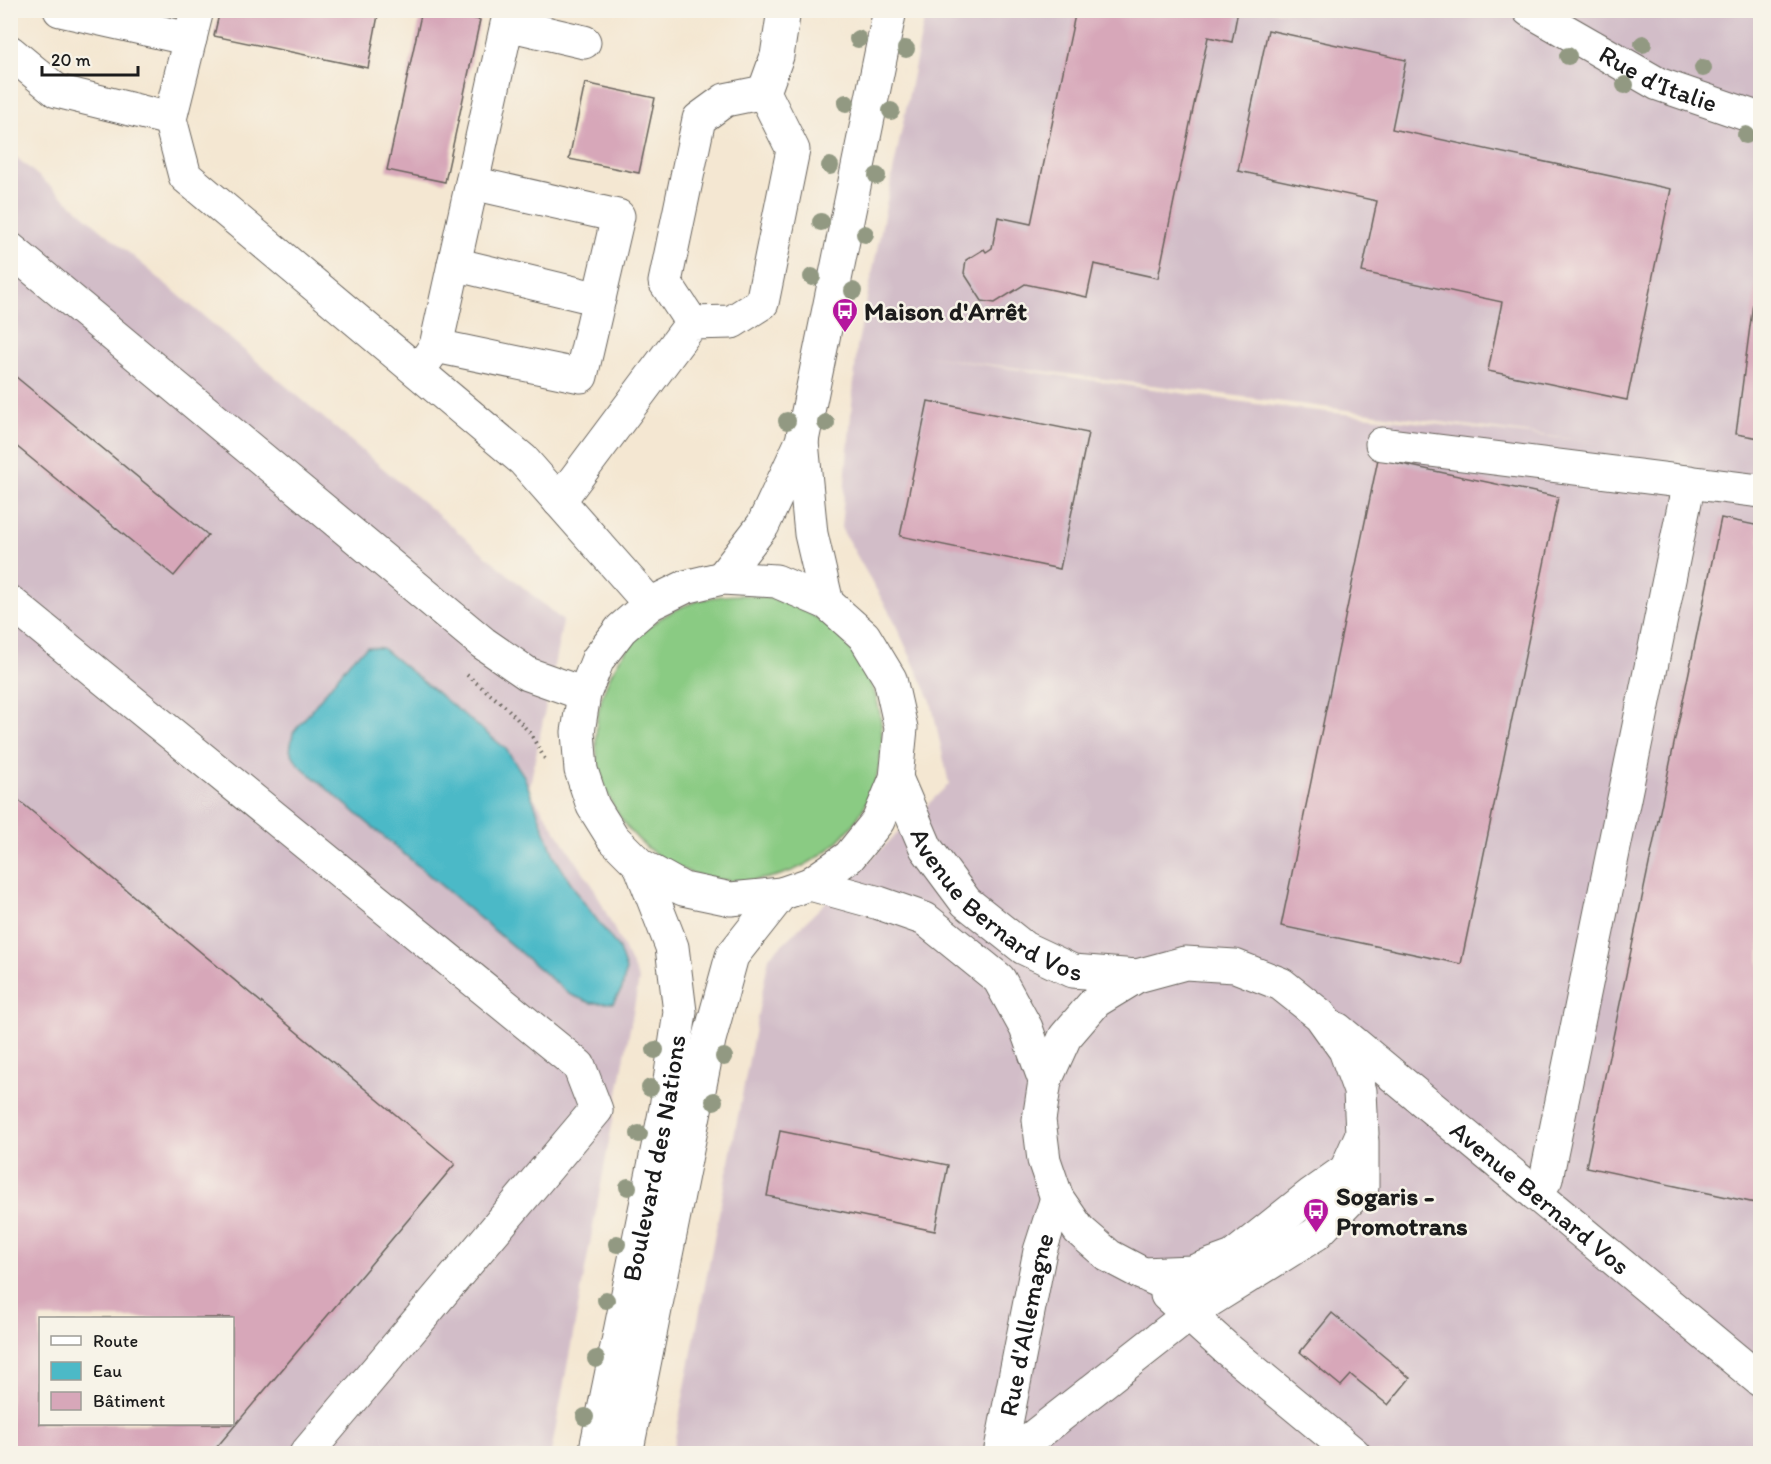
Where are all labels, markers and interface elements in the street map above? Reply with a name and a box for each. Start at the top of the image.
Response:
street label: Rue d'Italie [1594,38,1722,119]
scale bar [42,39,138,77]
text: 20 m [51,49,91,71]
place label: Maison d'Arrêt [864,295,1027,327]
bus stop icon: Maison d'Arrêt [830,296,860,334]
street label: Avenue Bernard Vos [903,823,1083,988]
street label: Boulevard des Nations [615,1032,693,1284]
street label: Avenue Bernard Vos [1444,1114,1637,1281]
place label: Sogaris - Promotrans [1336,1180,1468,1242]
bus stop icon: Sogaris - Promotrans [1301,1196,1331,1234]
street label: Rue d'Allemagne [992,1229,1061,1419]
legend [39,1317,234,1425]
text: Route [93,1330,138,1352]
text: Eau [93,1360,122,1382]
text: Bâtiment [93,1390,166,1412]

